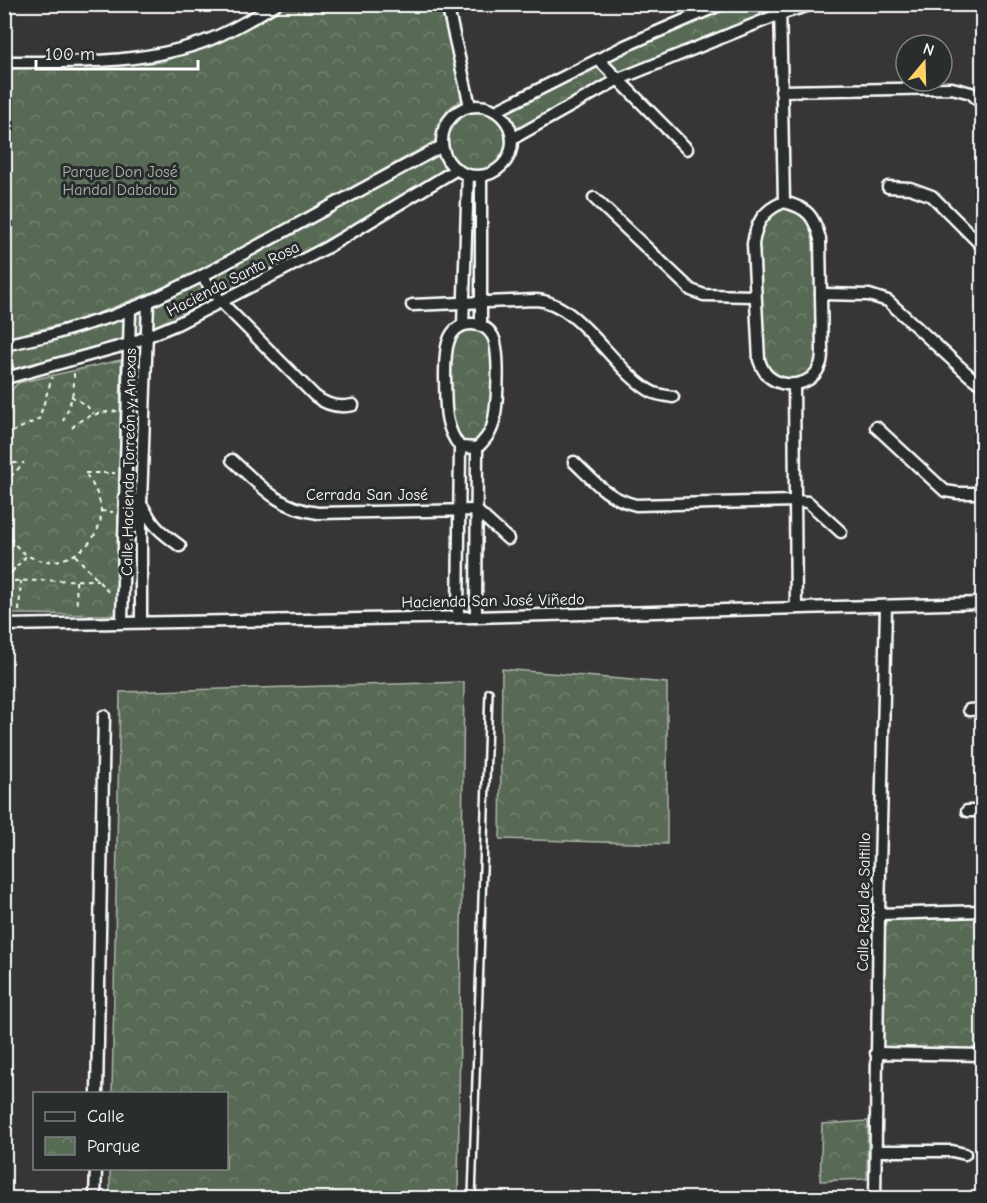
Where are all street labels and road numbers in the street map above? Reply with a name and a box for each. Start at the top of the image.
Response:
street label: Hacienda Santa Rosa [164,238,302,320]
street label: Calle Hacienda Torreón y Anexas [118,348,140,576]
street label: Cerrada San José [306,486,428,504]
street label: Hacienda San José Viñedo [401,590,585,612]
street label: Calle Real de Saltillo [854,832,874,972]

